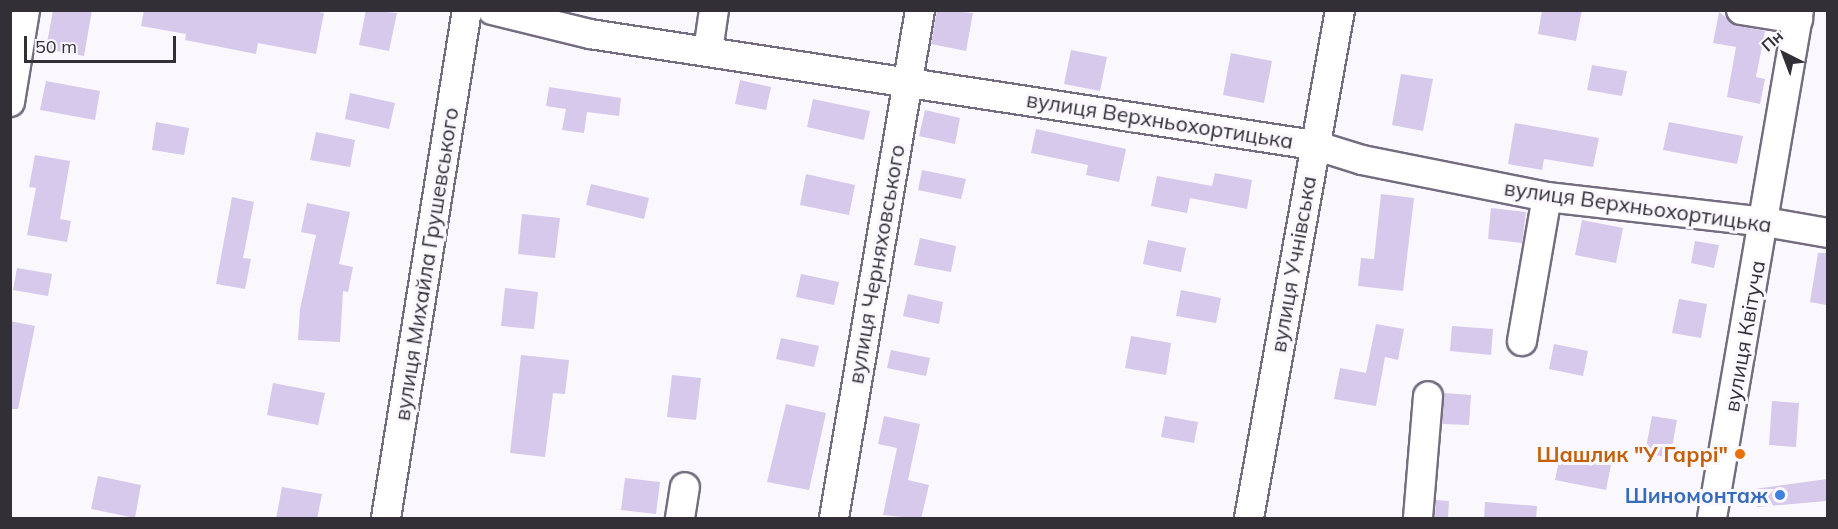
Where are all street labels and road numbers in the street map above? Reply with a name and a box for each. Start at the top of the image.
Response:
street label: вулиця Верхньохортицька [1025,86,1295,154]
street label: вулиця Михайла Грушевського [389,106,463,422]
street label: вулиця Черняховського [843,142,909,386]
street label: вулиця Учнівська [1265,174,1321,354]
street label: вулиця Верхньохортицька [1503,175,1773,237]
street label: вулиця Квітуча [1718,258,1770,414]

